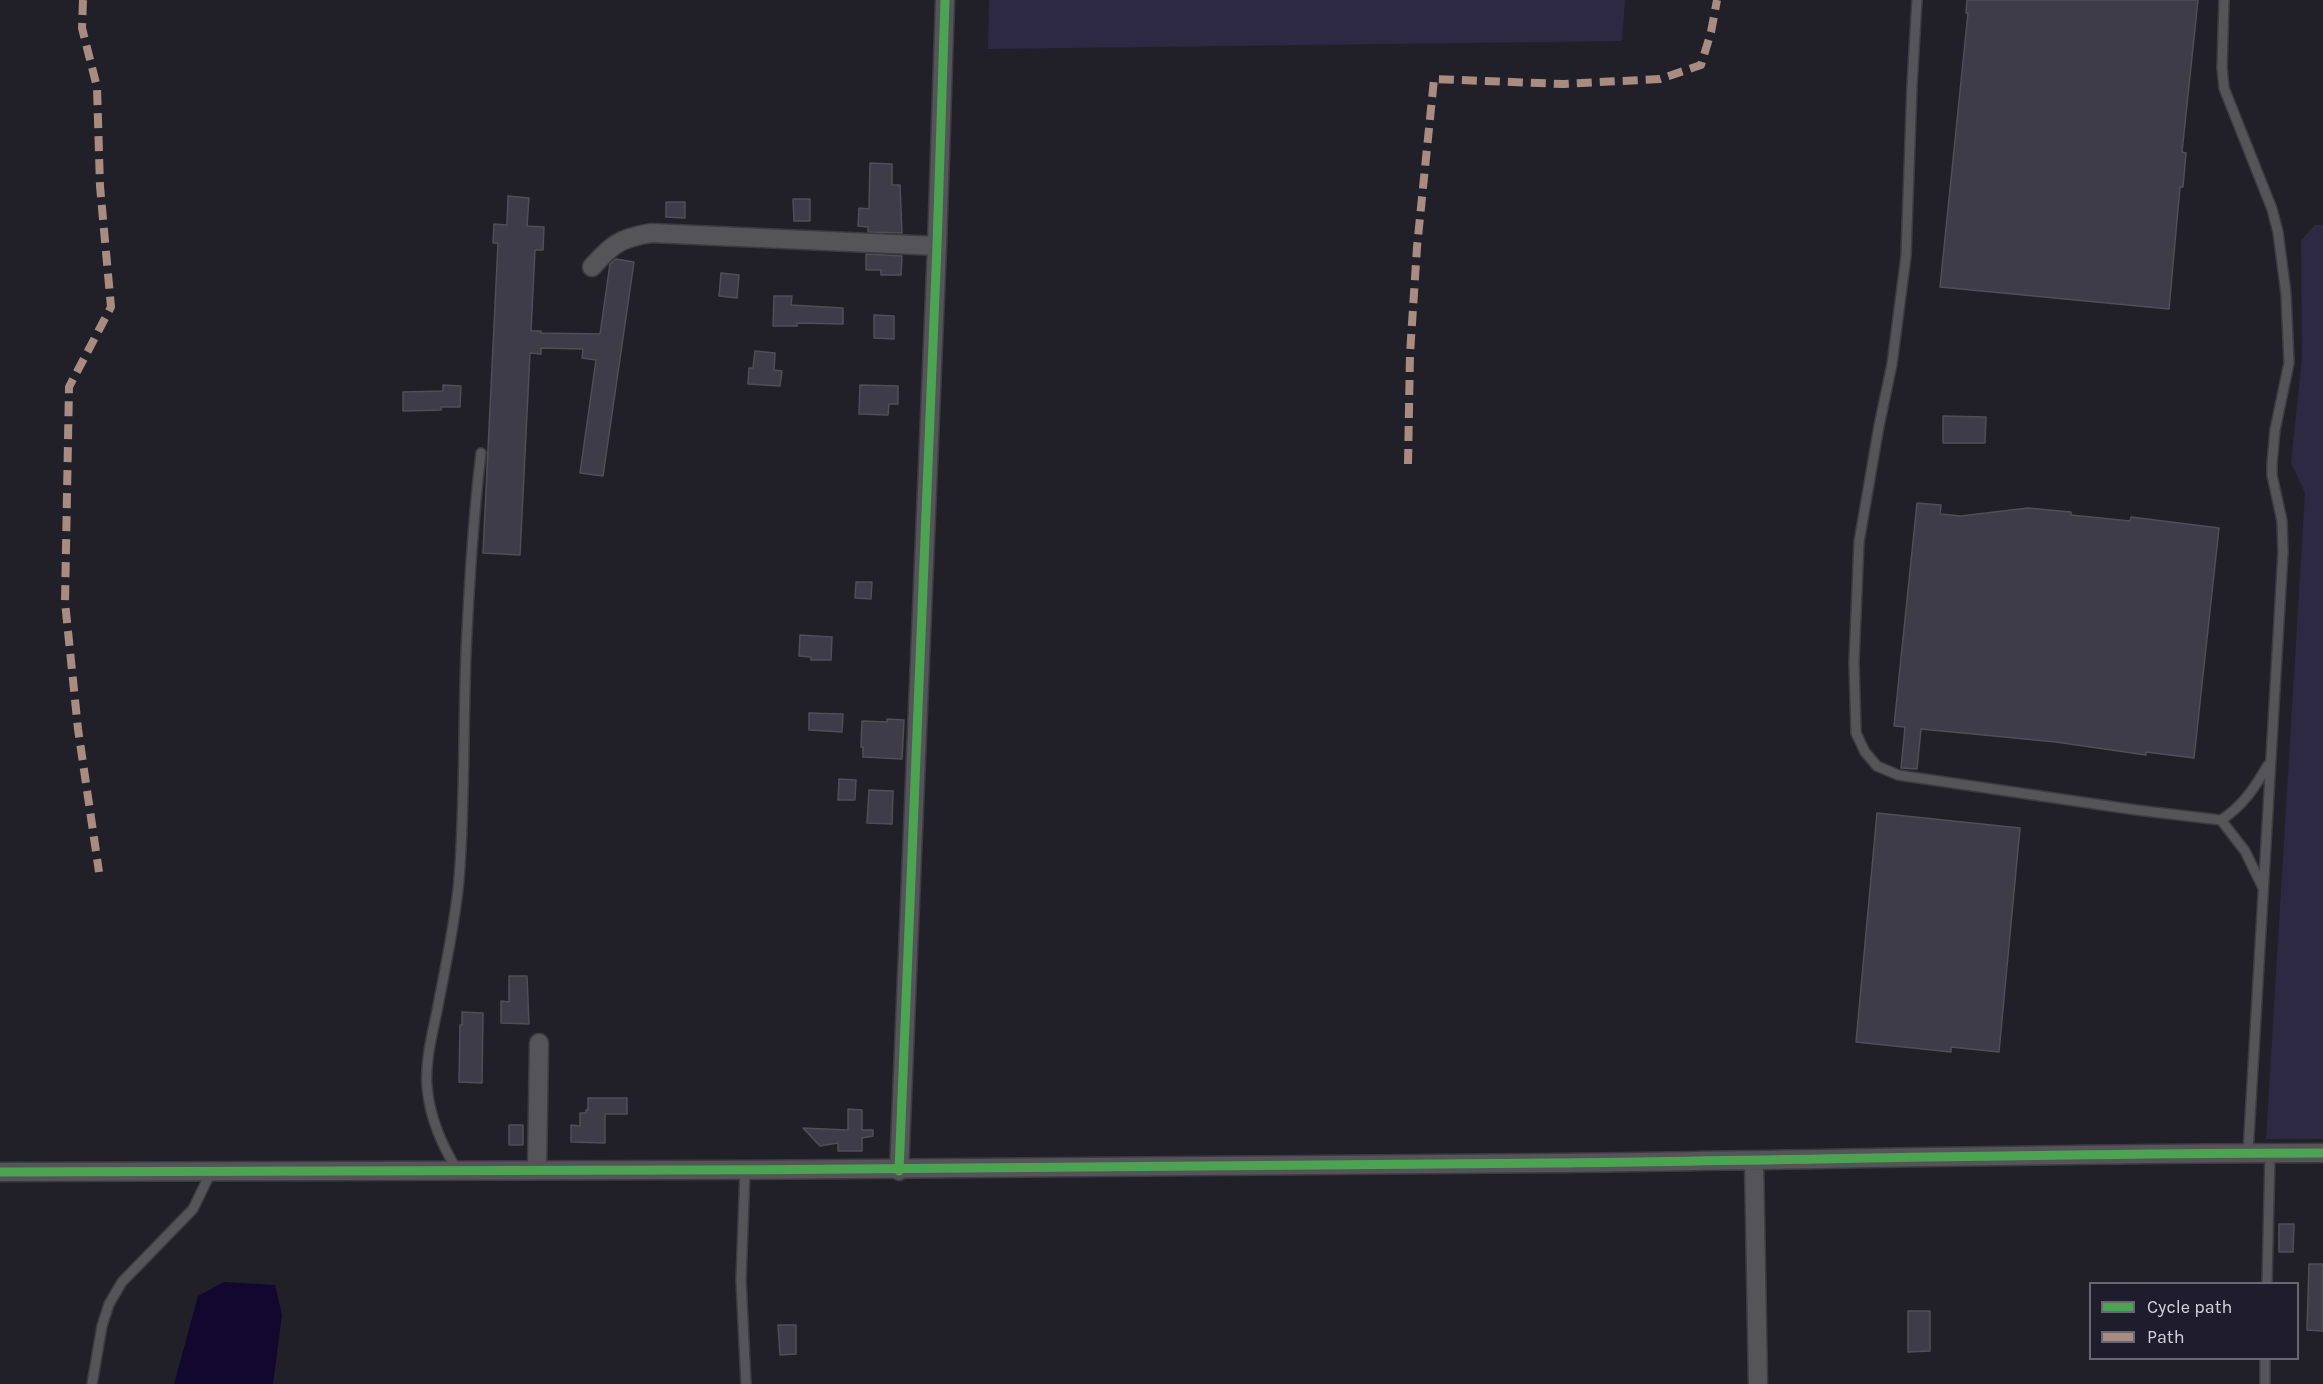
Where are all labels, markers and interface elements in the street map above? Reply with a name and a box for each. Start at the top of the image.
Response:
legend [2089,1282,2299,1360]
text: Cycle path [2147,1296,2232,1318]
text: Path [2147,1326,2185,1348]

